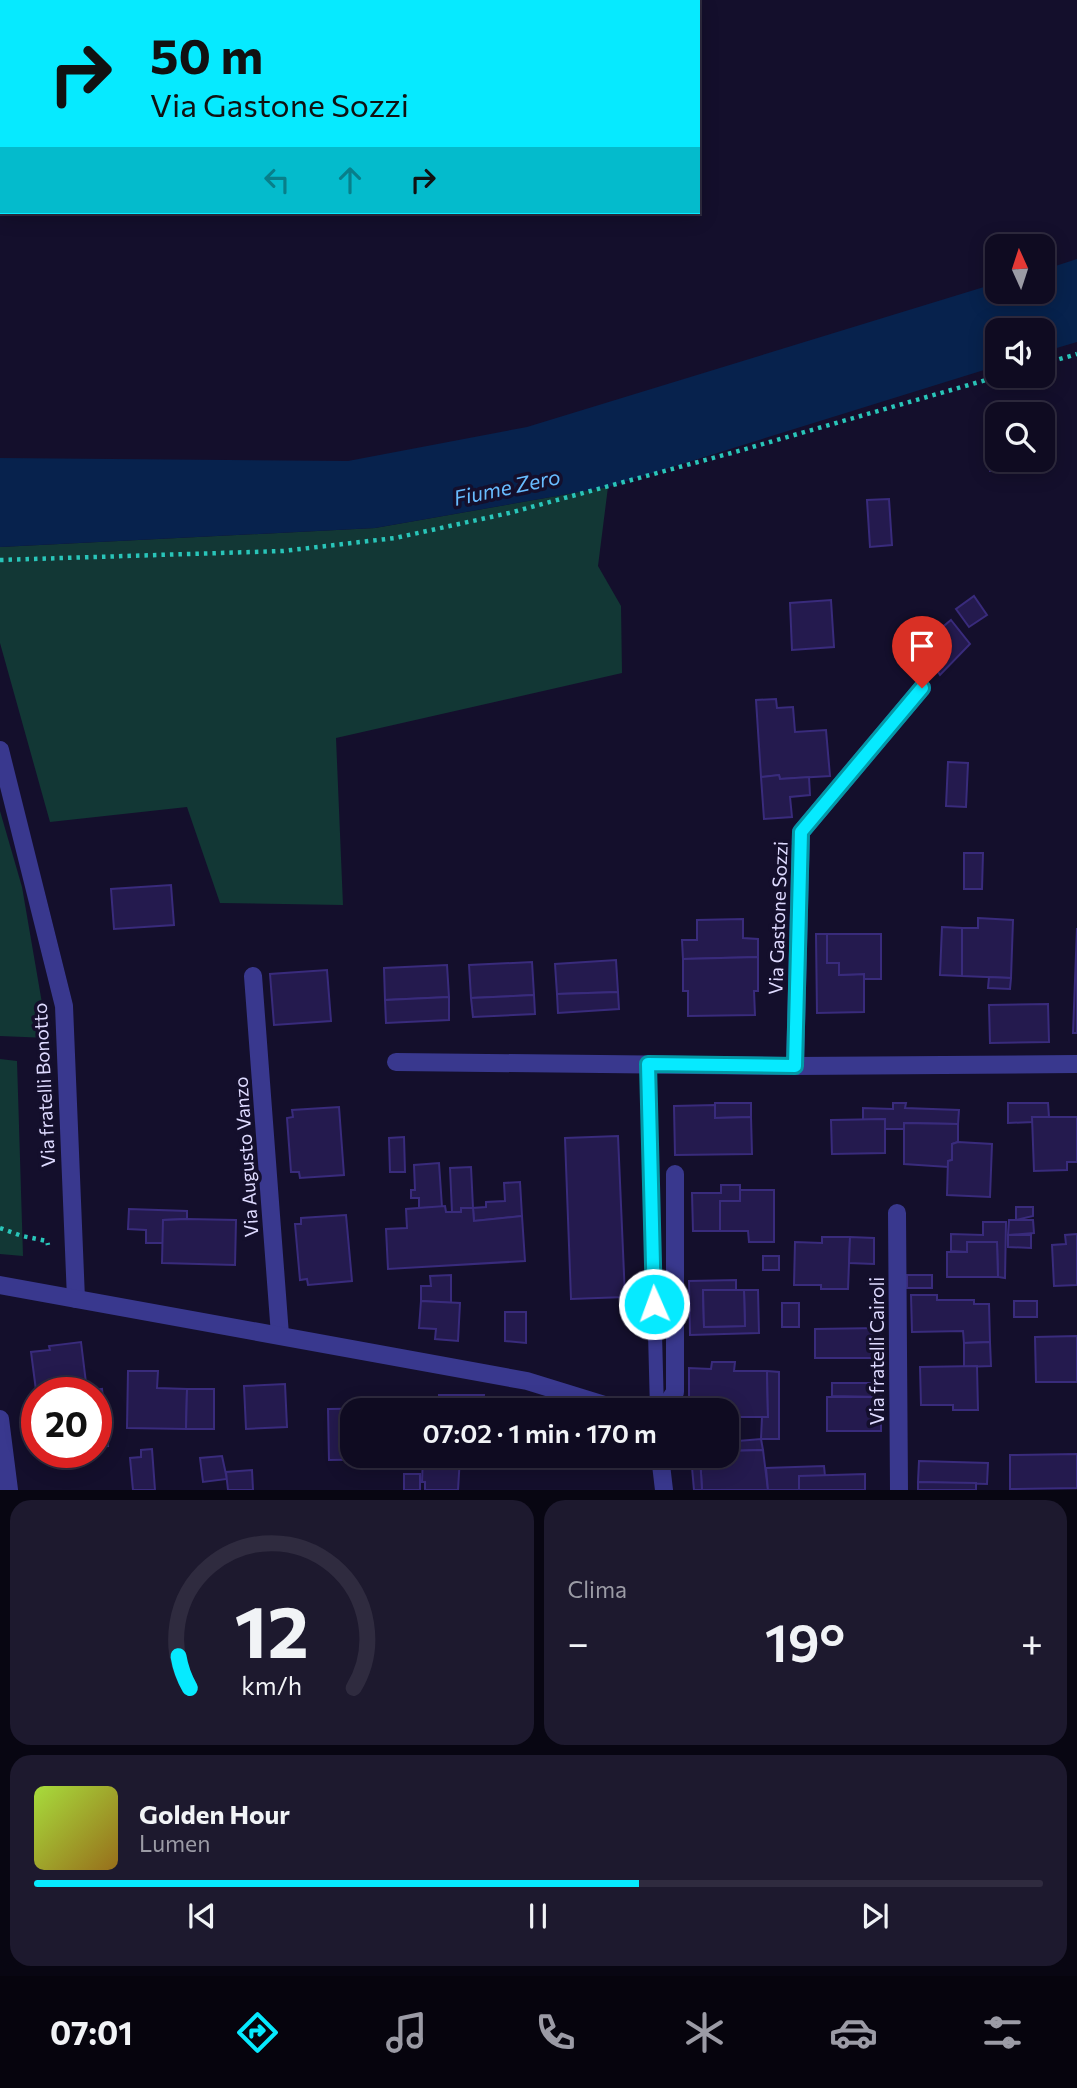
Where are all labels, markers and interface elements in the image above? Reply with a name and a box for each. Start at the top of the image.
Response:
text: 50 m [150,24,263,84]
icon: right [35,28,126,119]
text: Via Gastone Sozzi [150,84,409,124]
icon: left [258,161,296,199]
icon: ahead [331,161,369,199]
icon: right [404,161,442,199]
north arrow [985,234,1055,304]
map controls [985,234,1055,472]
button: sound [985,318,1055,388]
button: search [985,402,1055,472]
water label: Fiume Zero [451,463,562,510]
pin [892,616,952,688]
icon: arrive [903,627,941,665]
street label: Via Gastone Sozzi [763,841,792,995]
street label: Via fratelli Bonotto [28,1002,59,1168]
street label: Via Augusto Vanzo [228,1076,263,1238]
position arrow [617,1267,691,1341]
street label: Via fratelli Cairoli [865,1277,888,1425]
speed limit sign: 20 [21,1377,112,1468]
text: 07:02 · 1 min · 170 m [422,1417,657,1448]
text: Clima [568,1575,627,1603]
text: 12 [235,1585,309,1674]
text: 19° [765,1609,845,1673]
text: − [568,1618,589,1665]
text: + [1021,1618,1043,1665]
text: km/h [241,1670,302,1700]
text: Golden Hour [139,1798,290,1829]
text: Lumen [139,1829,210,1857]
icon: previous [183,1897,221,1935]
icon: pause [519,1897,557,1935]
icon: next [856,1897,894,1935]
icon: directions [233,2008,282,2057]
icon: music [382,2008,431,2057]
icon: phone [531,2008,580,2057]
icon: climate [680,2008,729,2057]
icon: car [829,2008,878,2057]
icon: filters [978,2008,1027,2057]
text: 07:01 [50,2012,133,2052]

